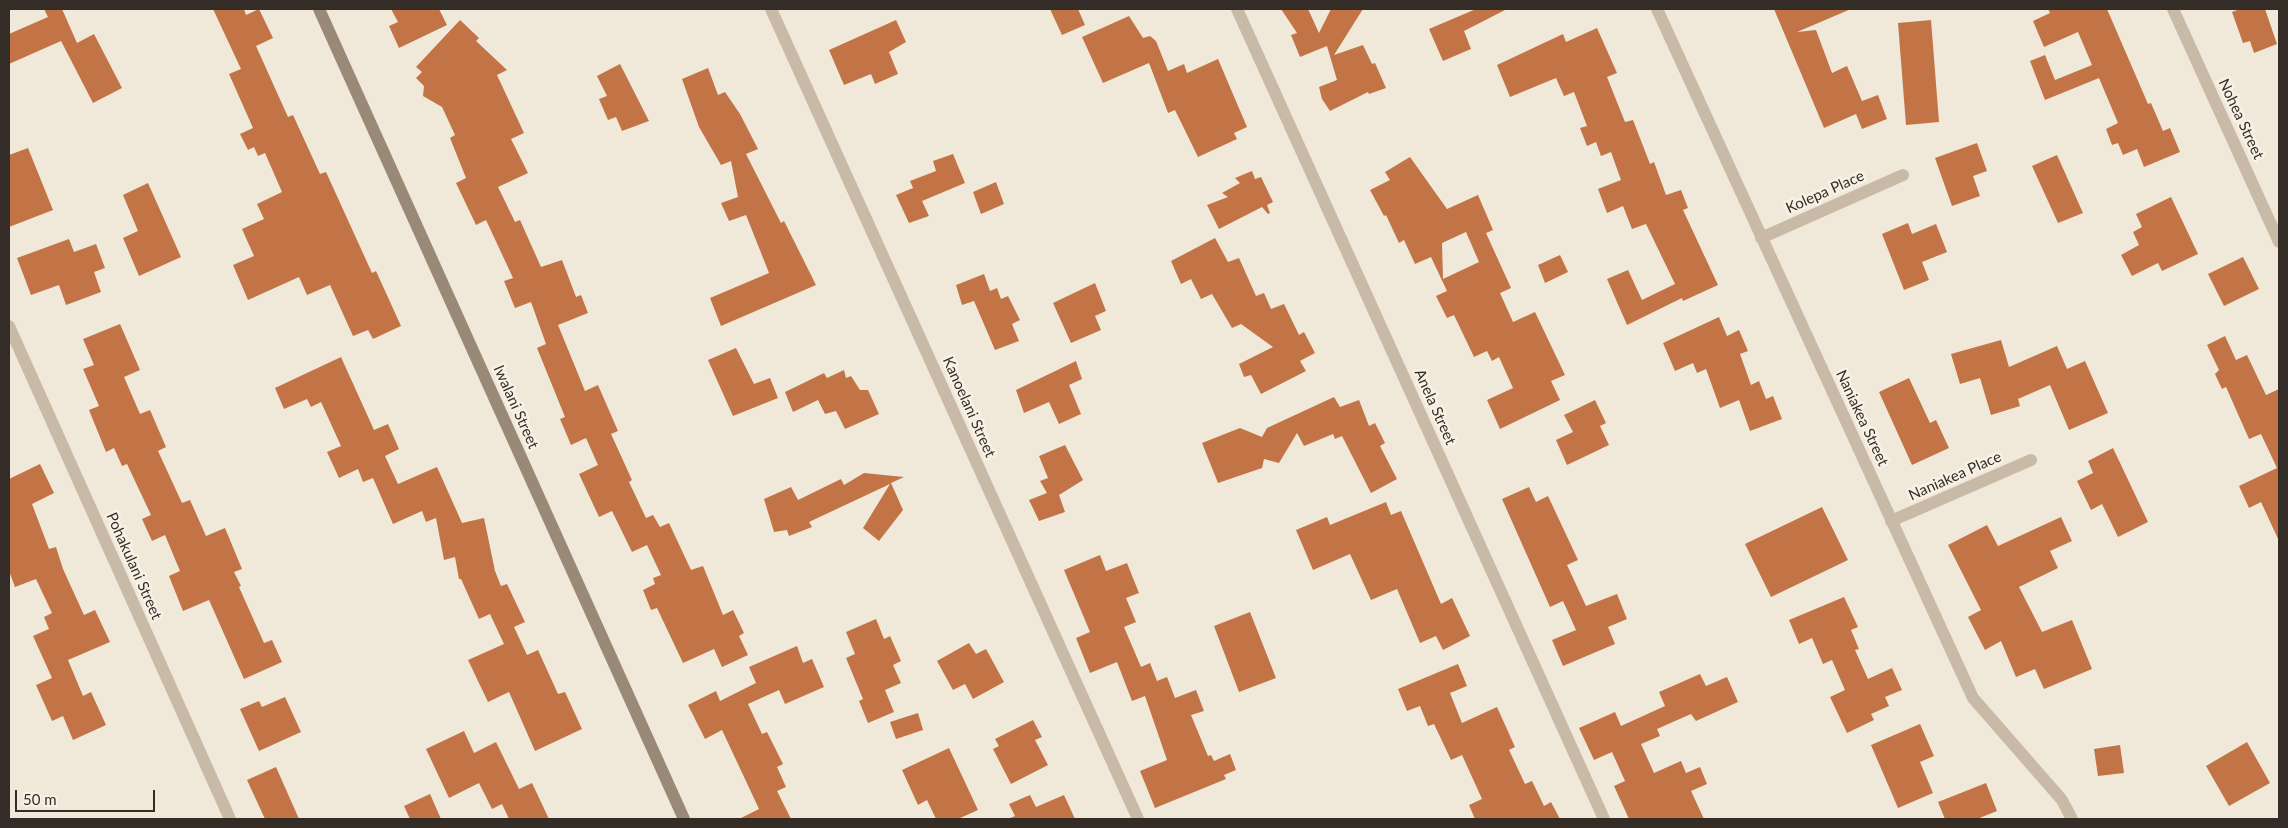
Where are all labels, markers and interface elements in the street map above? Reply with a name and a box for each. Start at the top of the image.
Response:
street label: Nohea Street [2215,76,2267,162]
street label: Kolepa Place [1783,167,1867,217]
street label: Kanoelani Street [939,354,999,460]
street label: Iwalani Street [490,362,542,452]
street label: Anela Street [1410,366,1460,448]
street label: Naniakea Street [1832,367,1892,469]
street label: Naniakea Place [1906,448,2004,504]
street label: Pohakulani Street [102,510,166,622]
scale bar [18,780,158,812]
text: 50 m [23,790,57,808]

